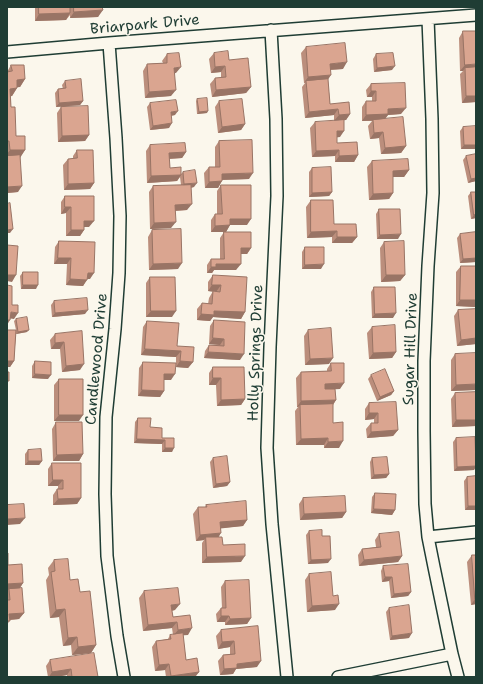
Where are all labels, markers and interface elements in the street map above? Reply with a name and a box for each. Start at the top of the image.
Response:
street label: Briarpark Drive [89,11,201,39]
street label: Holly Springs Drive [245,284,267,422]
street label: Candlewood Drive [82,292,112,426]
street label: Sugar Hill Drive [400,292,422,406]

